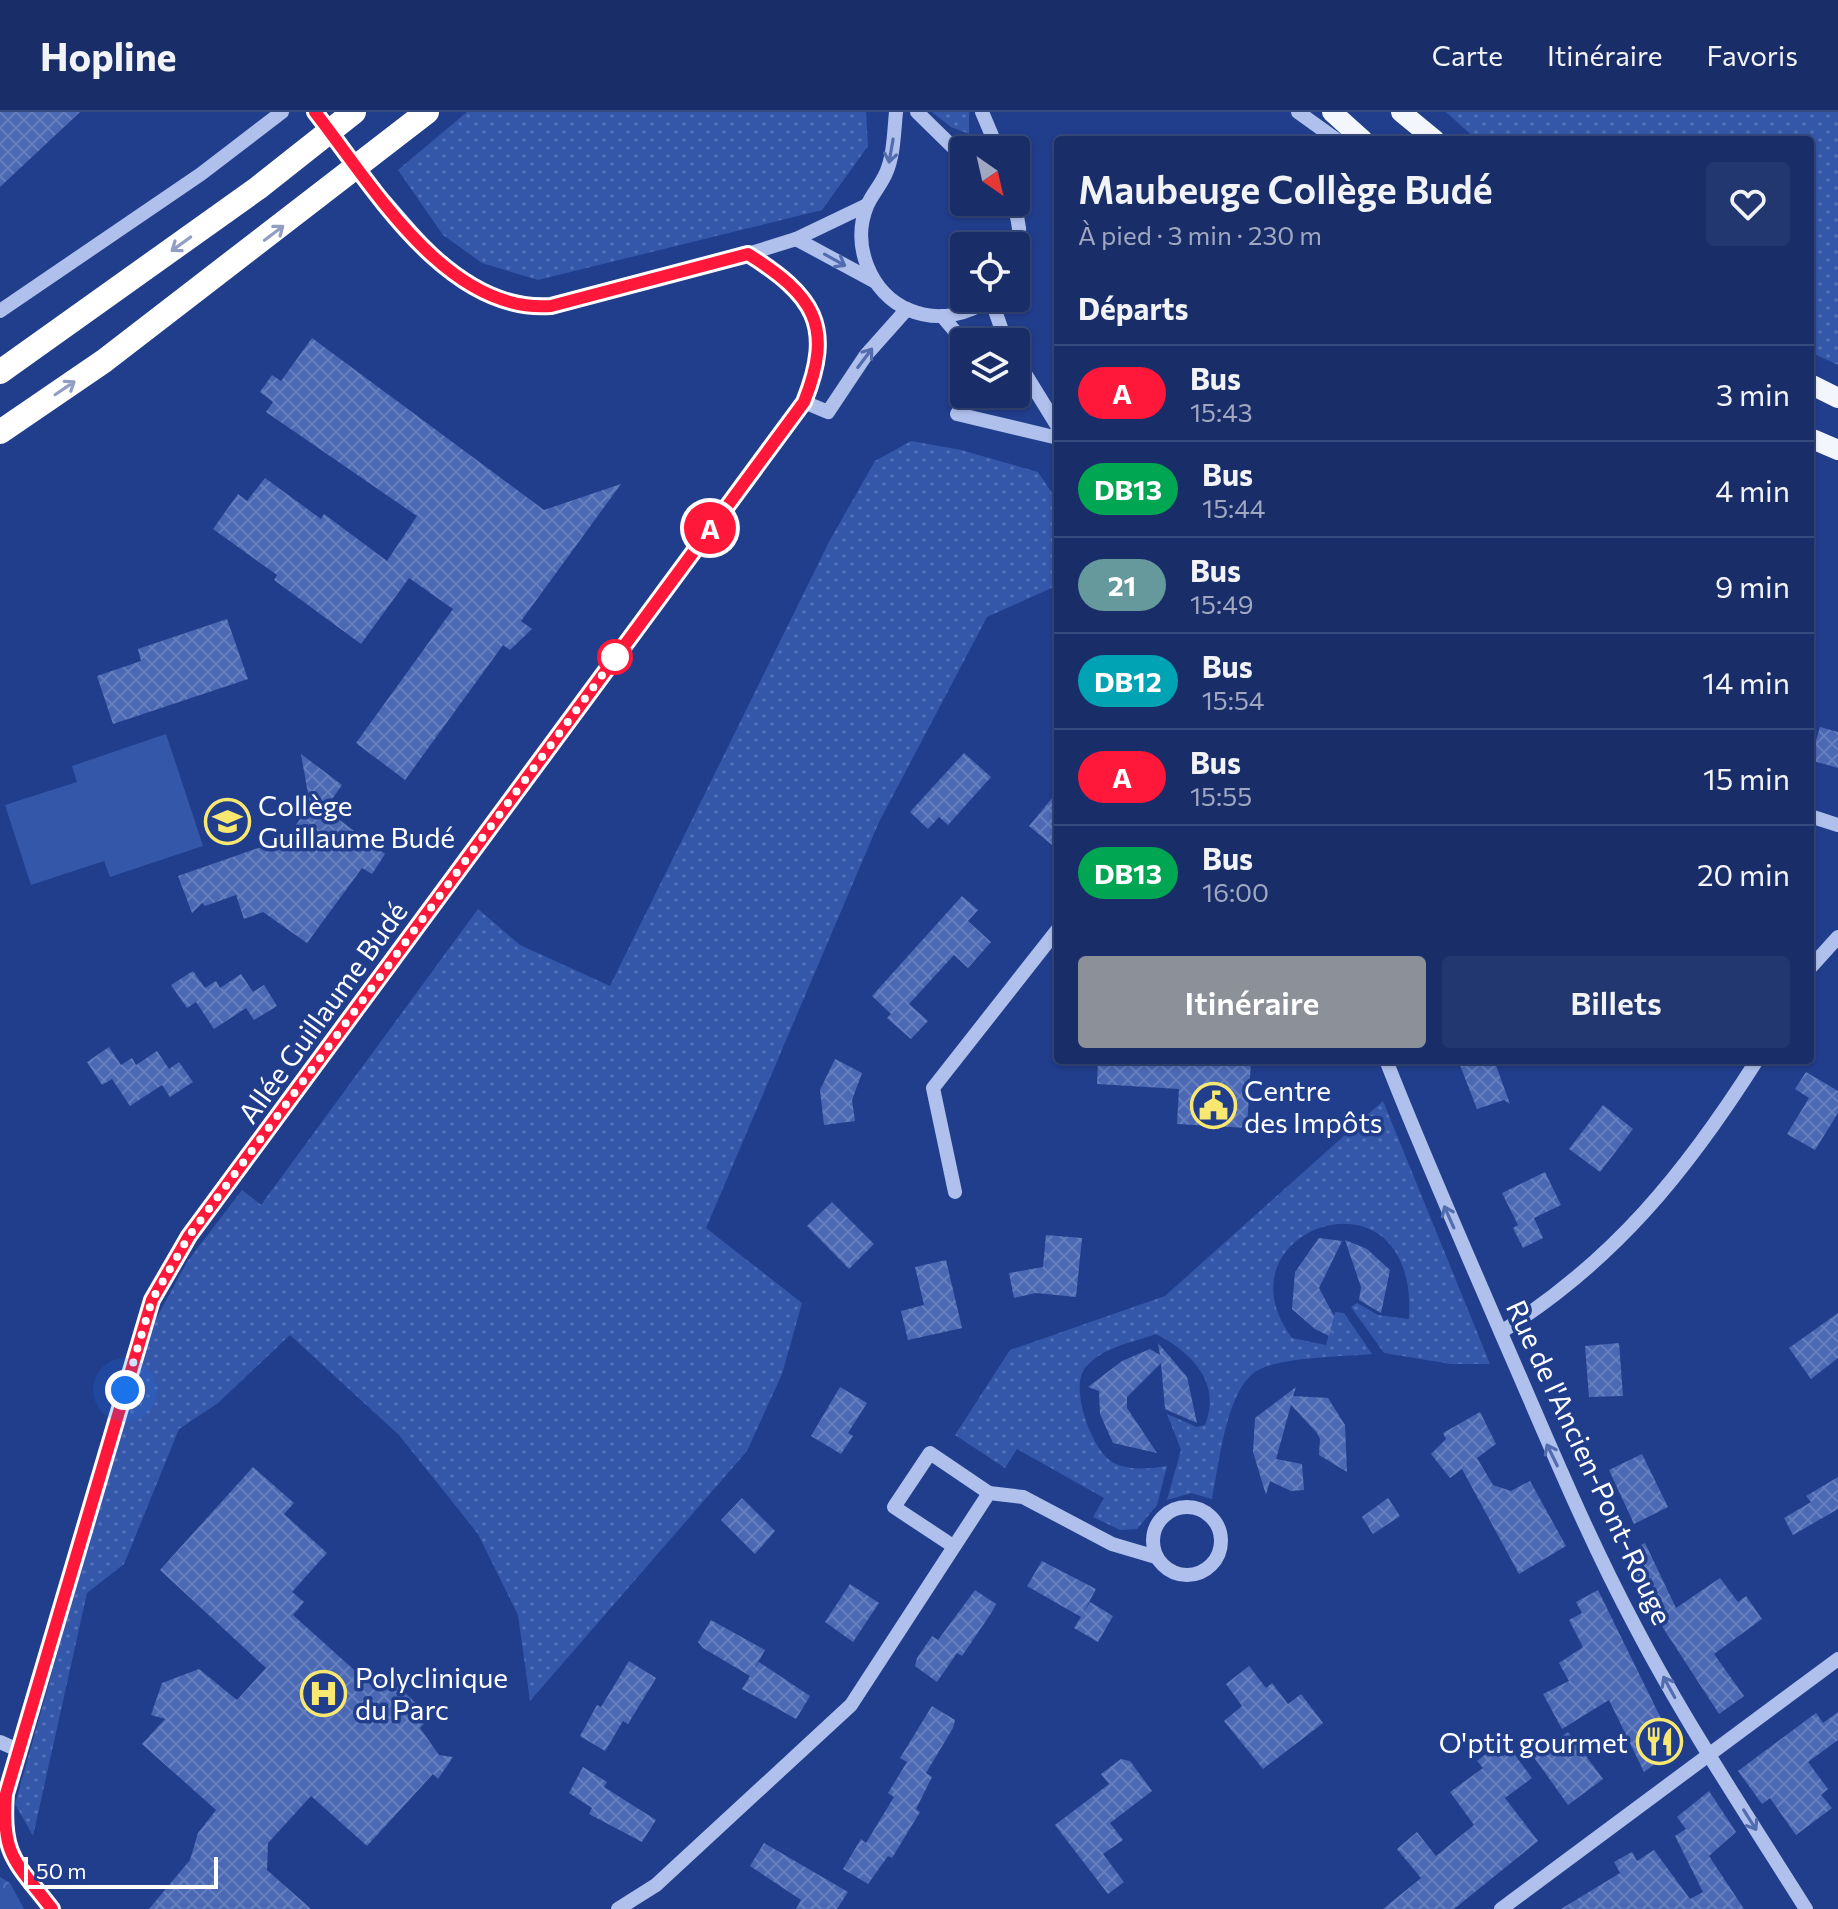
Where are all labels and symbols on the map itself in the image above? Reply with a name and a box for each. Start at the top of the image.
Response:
north arrow [950,136,1030,216]
one-way arrow [882,138,897,164]
one-way arrow [262,225,284,242]
one-way arrow [171,235,192,252]
one-way arrow [823,252,846,268]
one-way arrow [856,348,873,369]
one-way arrow [53,380,75,396]
line badge: A [684,502,736,554]
unlabelled marker [598,640,632,674]
place label: Collège Guillaume Budé [258,788,455,854]
school or university icon: Collège Guillaume Budé [203,797,251,845]
street label: Allée Guillaume Budé [230,895,414,1129]
place label: Centre des Impôts [1244,1073,1383,1139]
public building icon: Centre des Impôts [1189,1082,1237,1130]
one-way arrow [1440,1205,1455,1230]
street label: Rue de l'Ancien-Pont-Rouge [1500,1294,1680,1630]
your location [105,1370,145,1410]
one-way arrow [1544,1444,1559,1468]
place label: Polyclinique du Parc [355,1660,508,1726]
hospital icon: Polyclinique du Parc [300,1669,348,1717]
one-way arrow [1661,1676,1676,1700]
restaurant icon: O'ptit gourmet [1635,1718,1683,1766]
place label: O'ptit gourmet [1439,1725,1628,1759]
one-way arrow [1743,1808,1759,1831]
scale bar [24,1853,218,1889]

